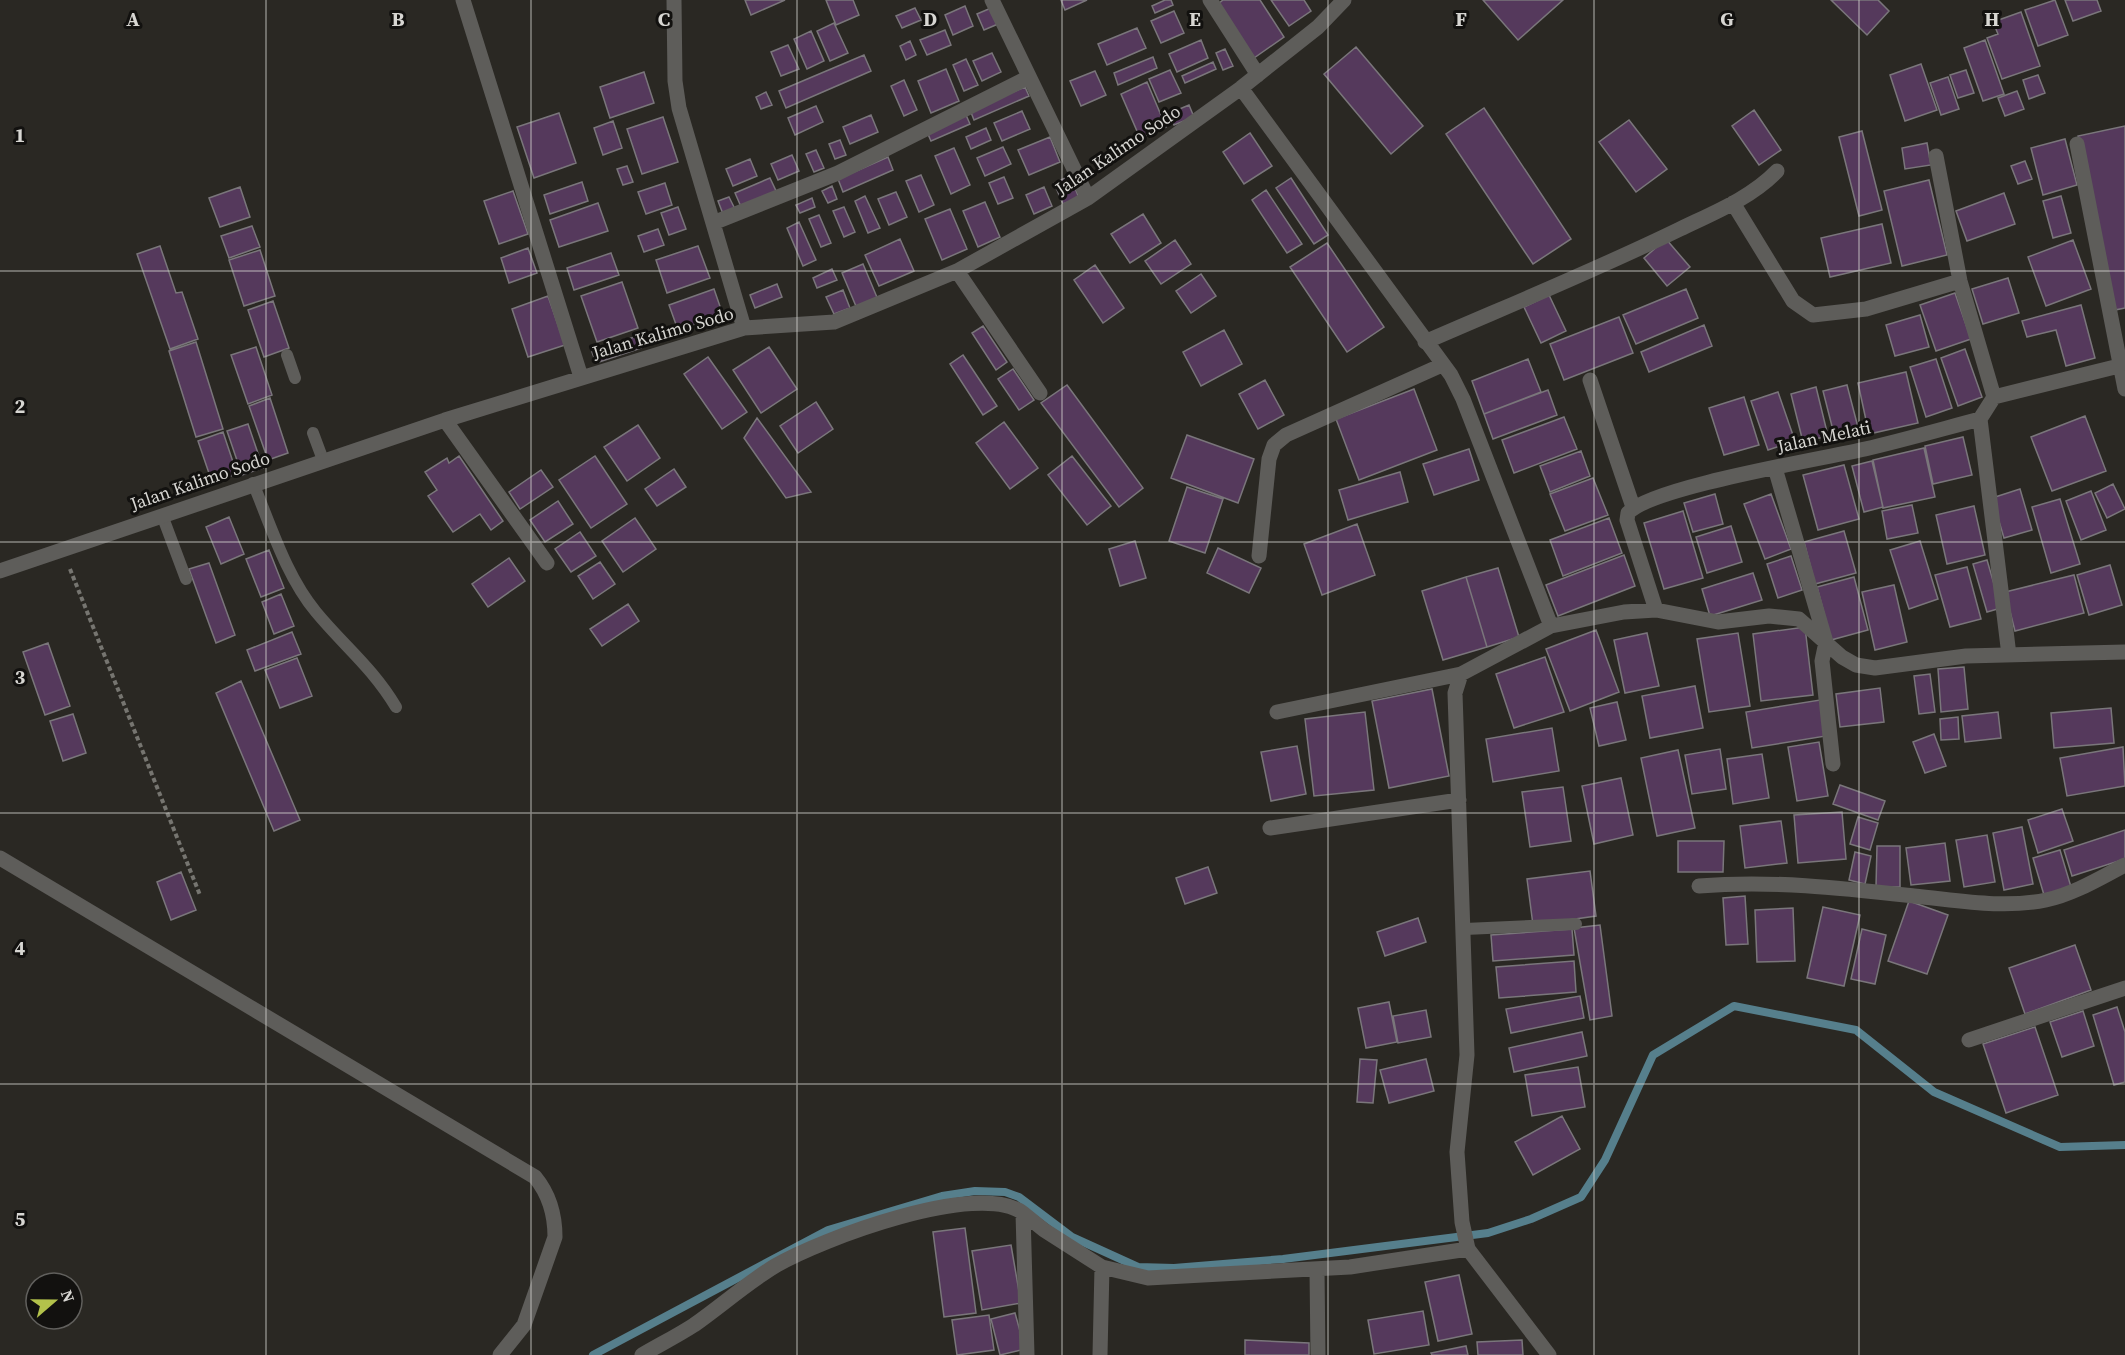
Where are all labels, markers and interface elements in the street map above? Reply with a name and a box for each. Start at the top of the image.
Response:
text: A [126,5,140,33]
text: B [391,5,405,33]
text: C [658,5,670,33]
text: D [923,5,937,33]
text: E [1189,5,1201,33]
text: F [1455,5,1467,33]
text: G [1720,5,1734,33]
text: H [1984,5,2000,33]
street label: Jalan Kalimo Sodo [1049,98,1185,201]
text: 1 [15,121,25,149]
street label: Jalan Kalimo Sodo [588,300,737,365]
text: 2 [15,392,26,420]
street label: Jalan Melati [1774,414,1873,459]
street label: Jalan Kalimo Sodo [126,445,273,516]
text: 3 [15,663,26,691]
text: 4 [15,934,26,962]
text: 5 [15,1205,26,1233]
north arrow [24,1271,84,1331]
text: N [56,1287,81,1305]

